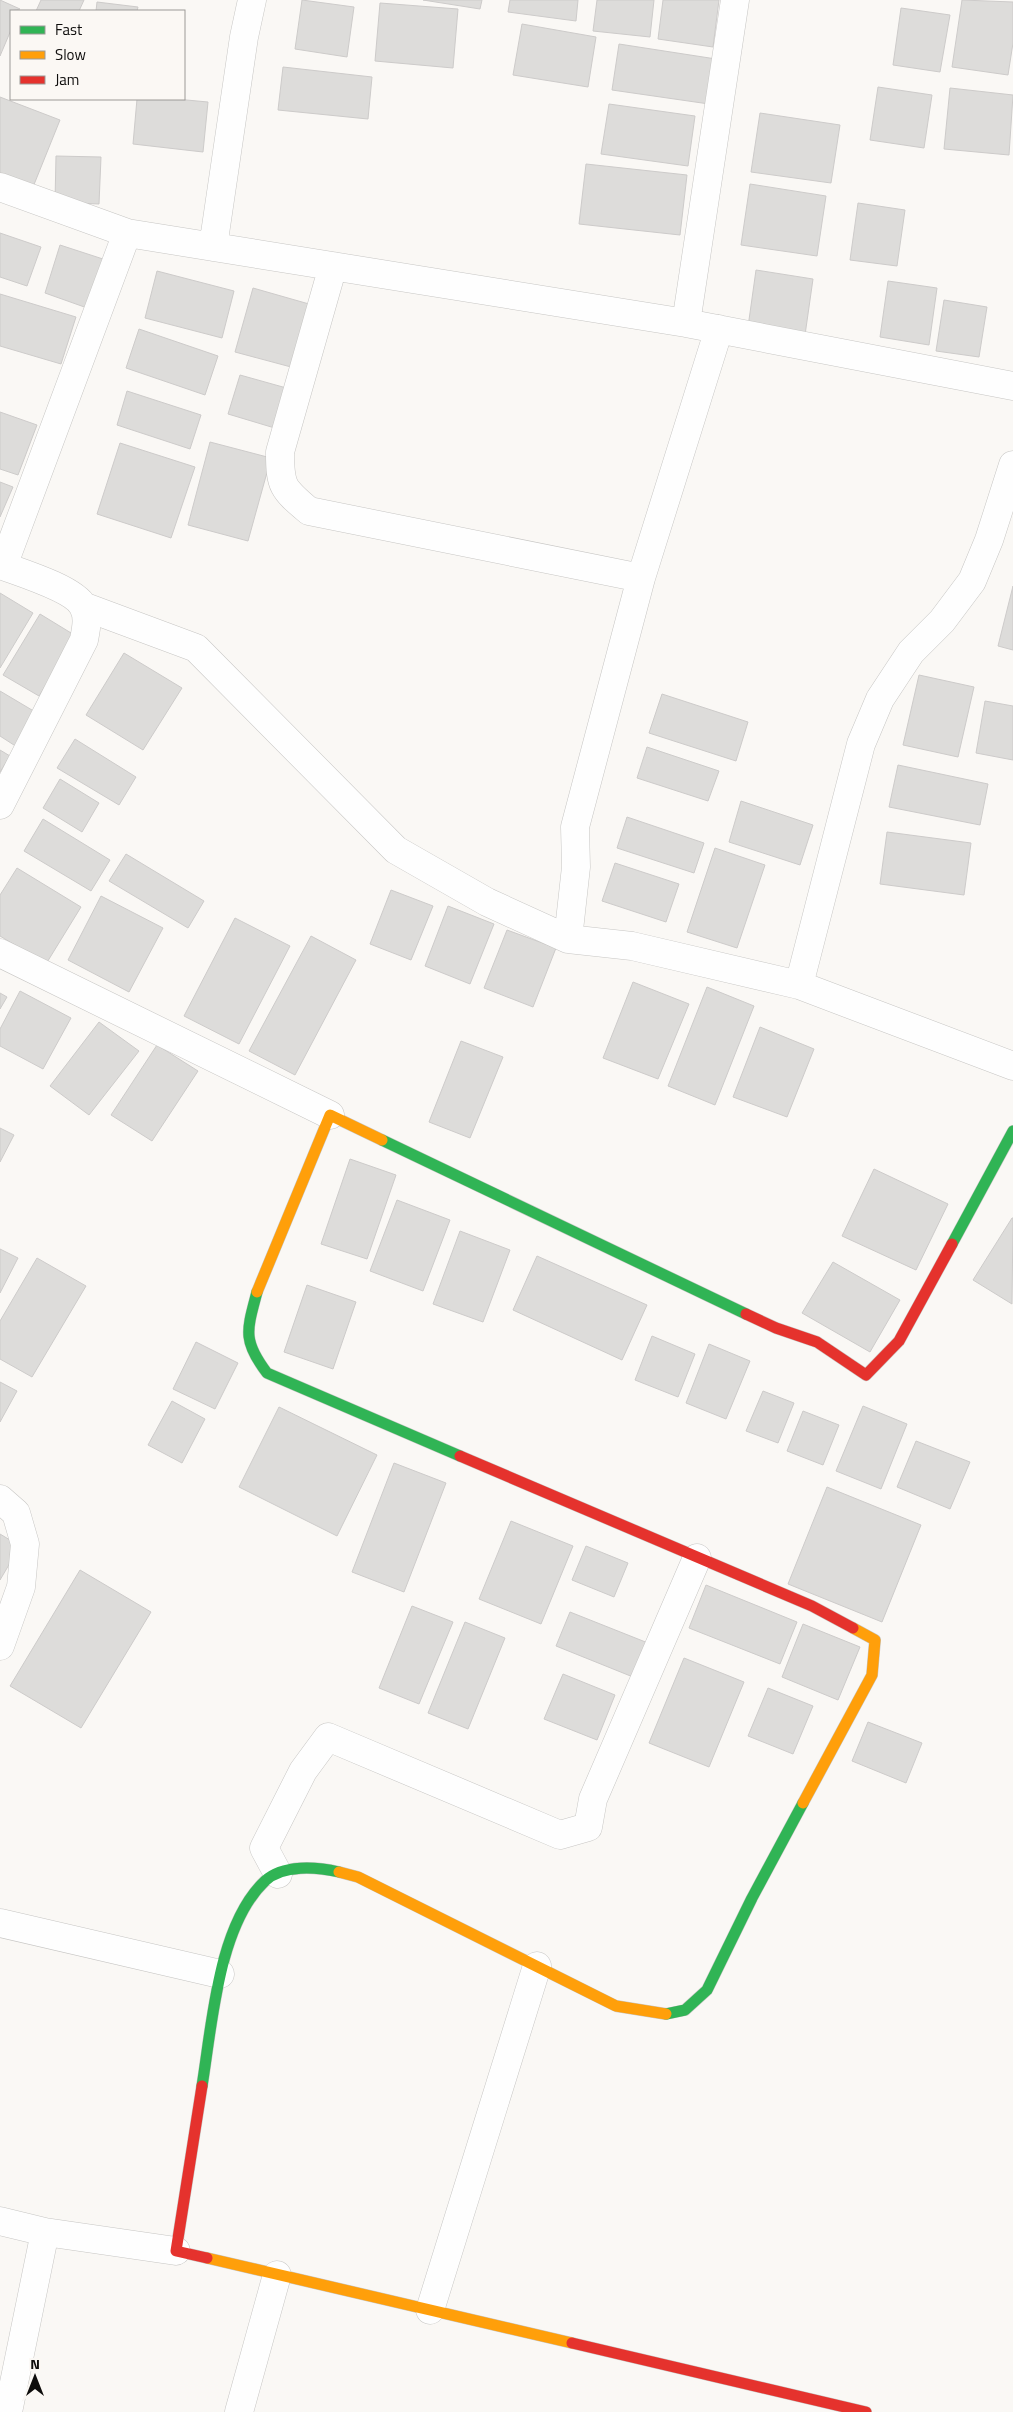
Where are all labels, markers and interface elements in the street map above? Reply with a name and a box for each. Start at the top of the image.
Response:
legend [10,10,185,100]
text: Fast [55,18,83,41]
text: Slow [55,43,86,66]
text: Jam [55,68,79,91]
north arrow [10,2352,60,2402]
text: N [30,2353,40,2374]

